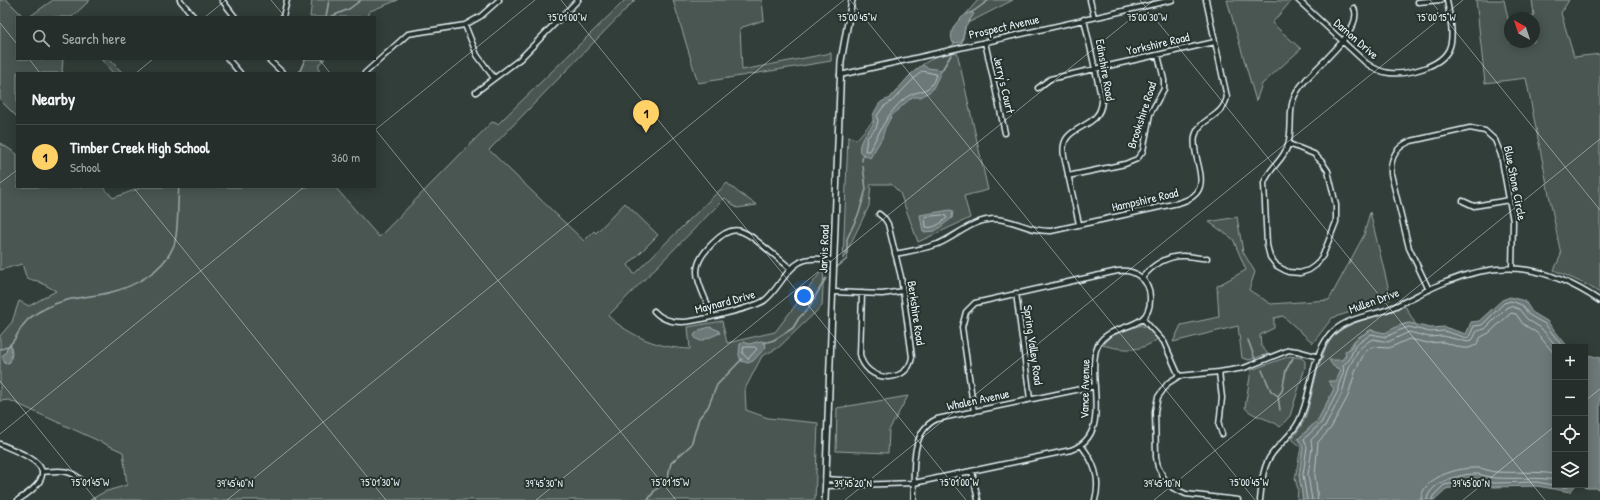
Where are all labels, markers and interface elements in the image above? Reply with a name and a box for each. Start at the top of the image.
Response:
street label: Prospect Avenue [967,10,1041,43]
text: 75°01'00"W [547,11,588,24]
text: 75°00'45"W [837,11,877,24]
text: 75°00'30"W [1127,11,1168,24]
text: 75°00'15"W [1416,11,1456,24]
north arrow [1504,12,1540,48]
street label: Damon Drive [1330,14,1383,63]
search box [16,16,376,60]
icon: search [30,27,52,49]
text: Search here [62,28,126,49]
street label: Yorkshire Road [1125,28,1191,59]
street label: Edinshire Road [1092,38,1119,102]
street label: Jerry's Court [990,55,1019,116]
street label: Brookshire Road [1123,79,1160,151]
text: Nearby [32,87,75,110]
pin: 1 [633,100,659,133]
text: Timber Creek High School [70,137,209,158]
street label: Blue Stone Circle [1500,144,1531,222]
text: 1 [43,148,47,166]
text: 360 m [331,148,360,166]
text: School [70,158,100,176]
street label: Hampshire Road [1110,184,1180,215]
street label: Jarvis Road [814,224,833,273]
street label: Berkshire Road [904,280,929,346]
street label: Mullen Drive [1346,283,1402,318]
street label: Maynard Drive [693,285,757,318]
your location [794,286,814,306]
street label: Spring Valley Road [1019,304,1048,386]
map controls [1552,344,1588,488]
button: + [1552,344,1588,380]
street label: Vance Avenue [1075,359,1094,419]
button: − [1552,380,1588,416]
street label: Whalen Avenue [945,385,1011,414]
button: locate [1552,416,1588,452]
button: layers [1552,452,1588,488]
text: 75°01'45"W [71,476,110,489]
text: 75°01'30"W [360,476,401,489]
text: 75°01'15"W [651,476,690,489]
text: 75°01'00"W [939,476,980,489]
text: 75°00'45"W [1229,476,1269,489]
text: 39°45'40"N [217,477,253,490]
text: 39°45'30"N [525,477,563,490]
text: 39°45'20"N [834,477,872,490]
text: 39°45'10"N [1144,477,1180,490]
text: 39°45'00"N [1452,477,1490,490]

